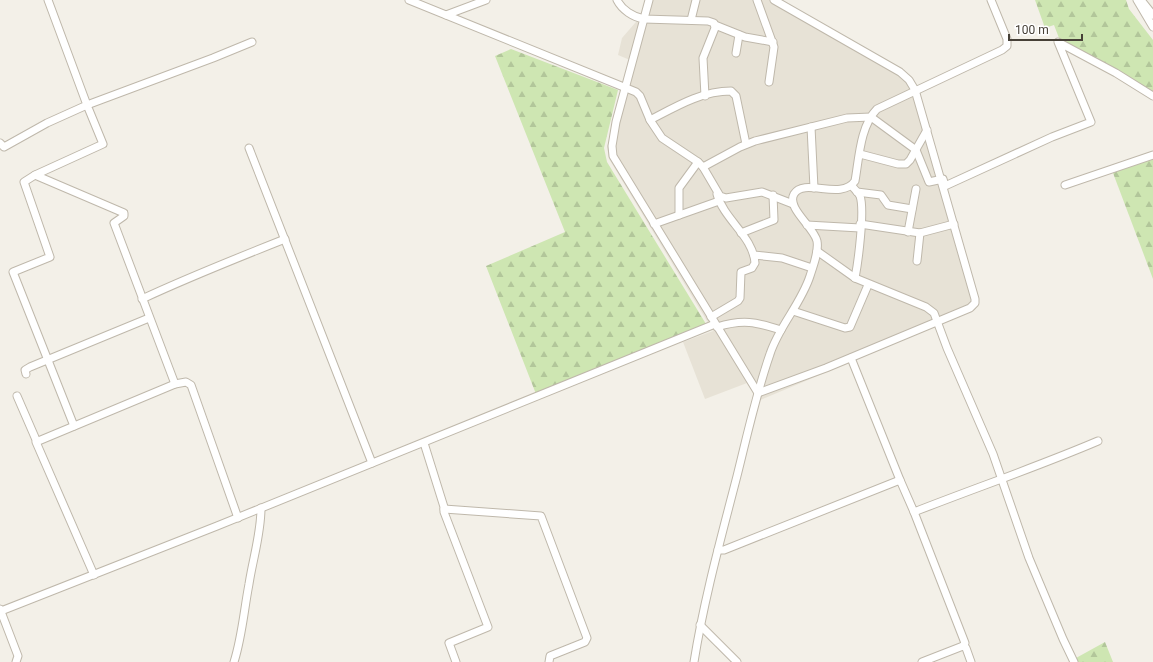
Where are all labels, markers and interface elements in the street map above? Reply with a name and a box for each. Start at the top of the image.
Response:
scale bar [1009,16,1082,42]
text: 100 m [1015,23,1049,37]

